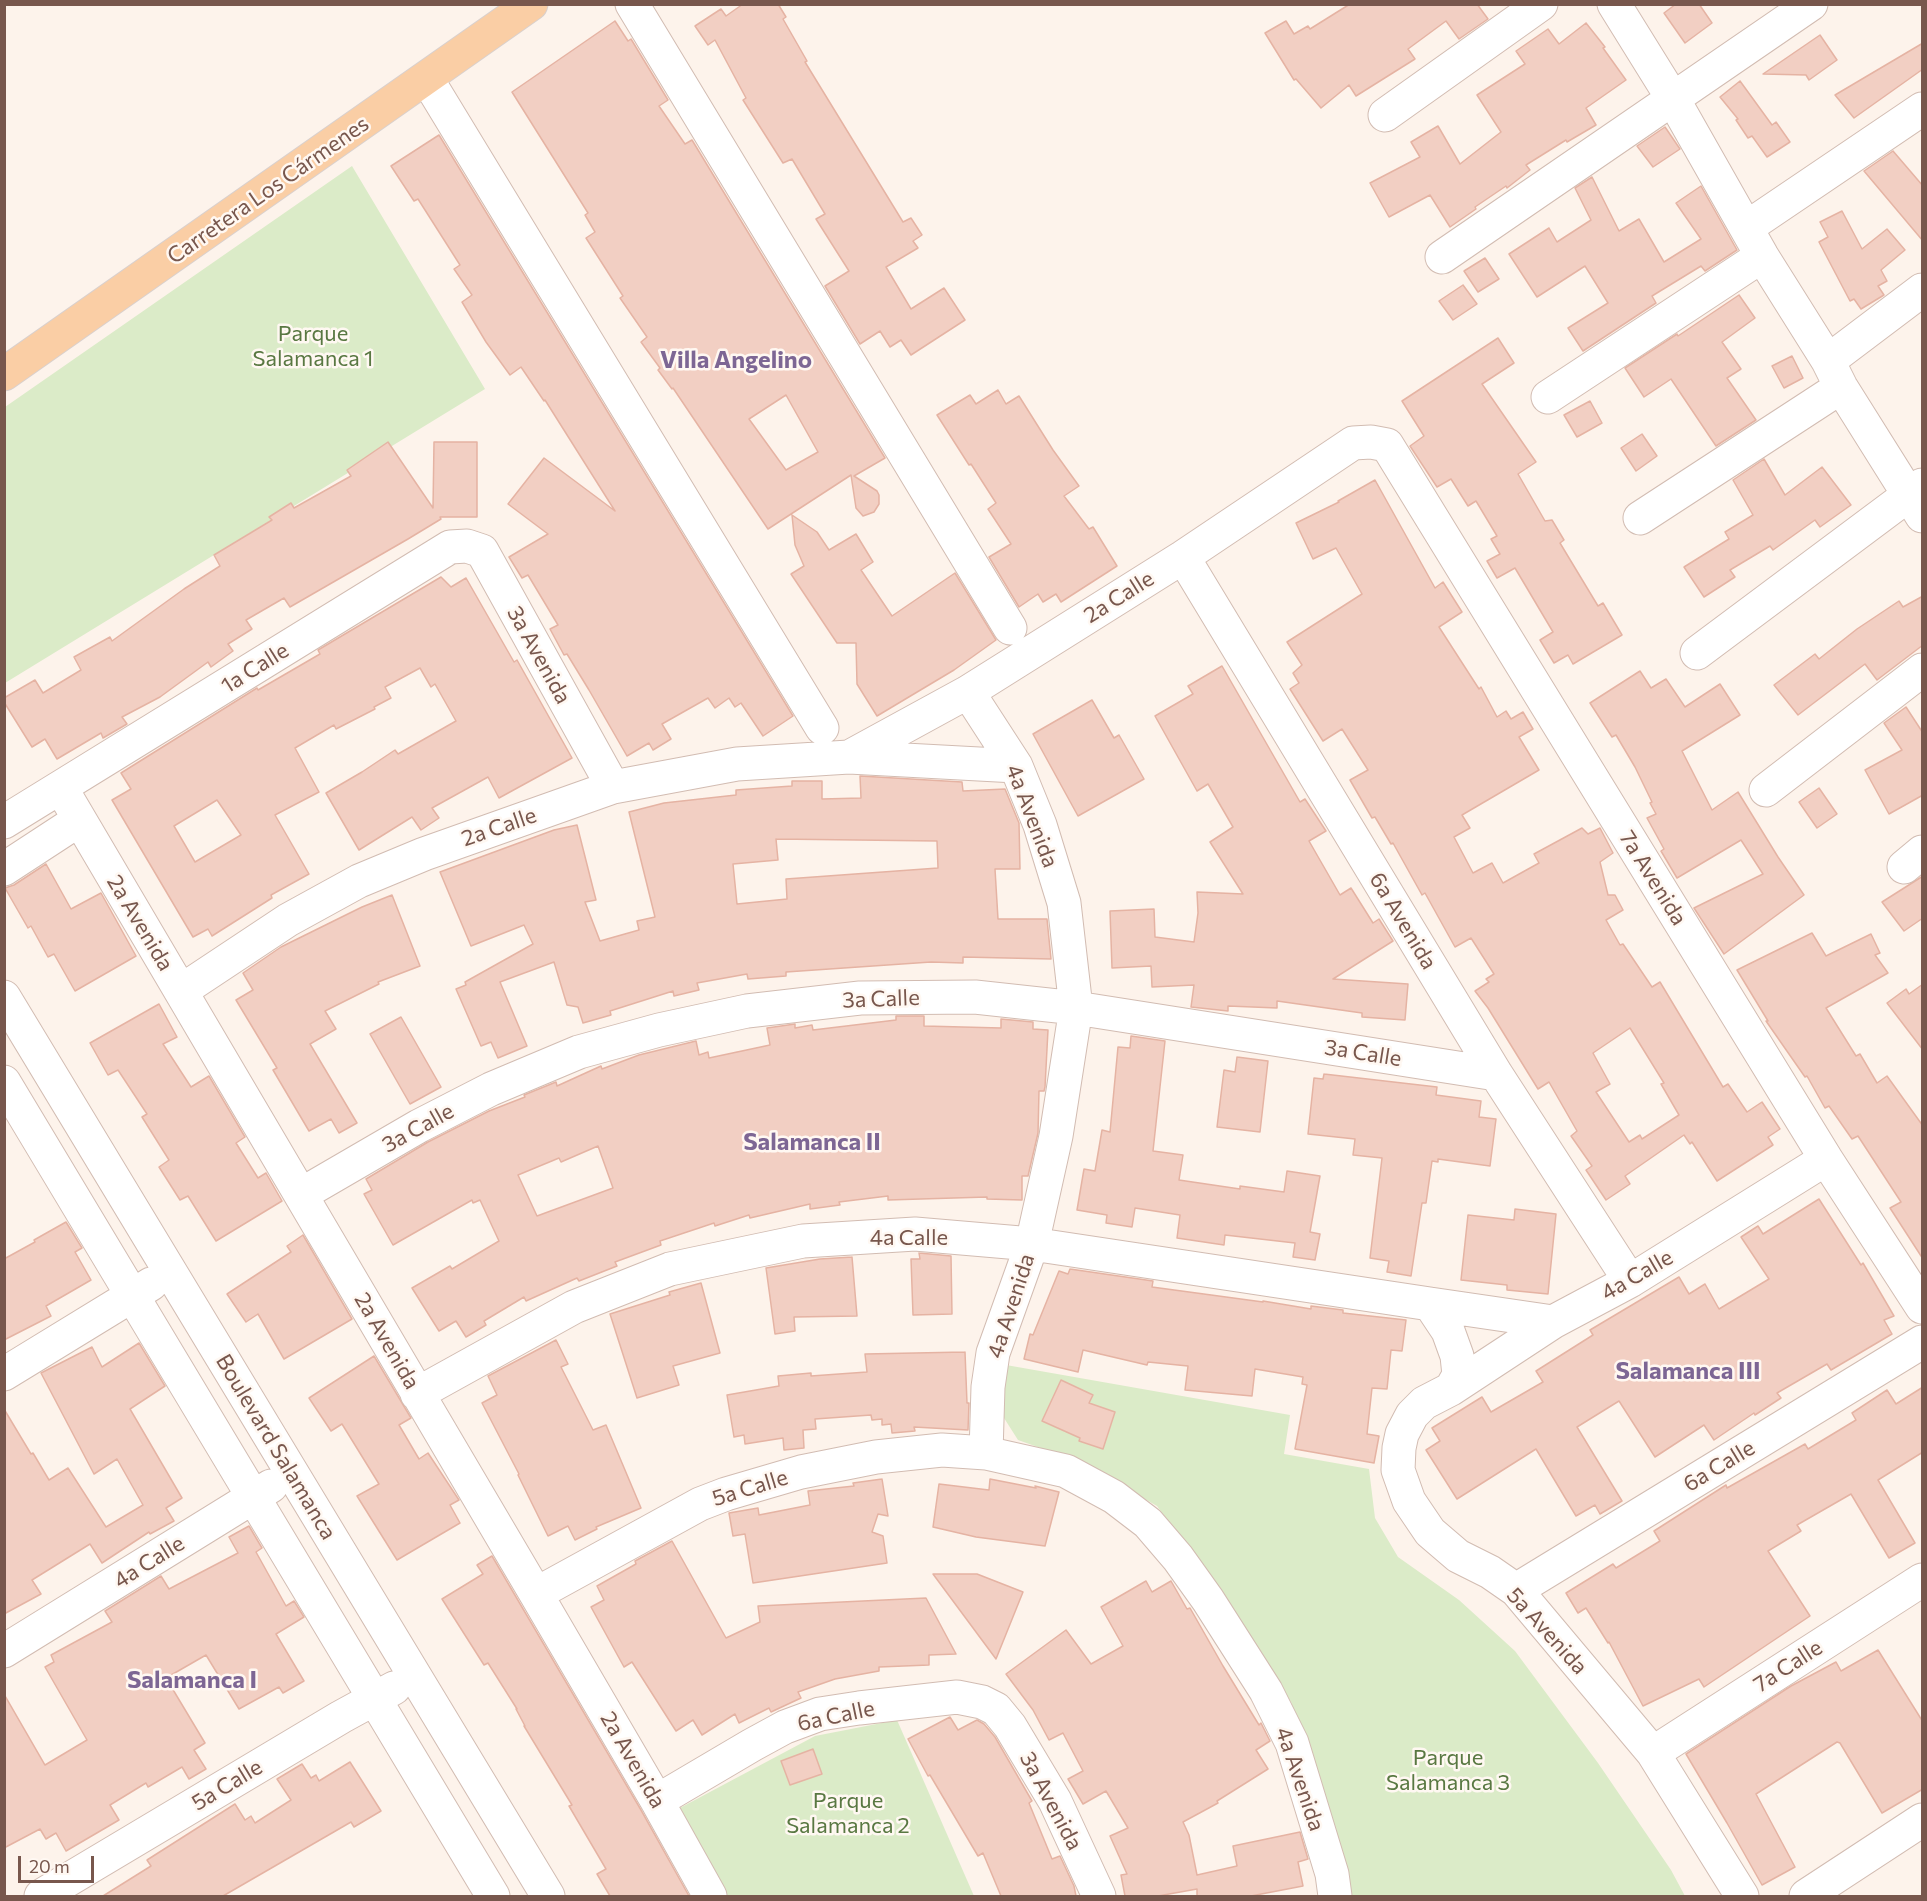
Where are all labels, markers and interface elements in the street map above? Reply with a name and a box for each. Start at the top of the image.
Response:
street label: Carretera Los Cármenes [162,110,374,270]
park label: Parque Salamanca 1 [253,321,373,372]
district label: Villa Angelino [660,346,812,374]
street label: 2a Calle [1079,565,1159,629]
street label: 3a Avenida [501,602,577,708]
street label: 1a Calle [216,637,294,699]
street label: 4a Avenida [1000,761,1064,871]
street label: 2a Calle [458,802,540,852]
street label: 7a Avenida [1614,826,1692,930]
street label: 6a Avenida [1364,868,1442,974]
street label: 2a Avenida [101,870,179,976]
street label: 3a Calle [842,984,920,1014]
street label: 3a Calle [1323,1034,1403,1072]
street label: 3a Calle [378,1098,458,1158]
district label: Salamanca II [743,1128,881,1156]
street label: 4a Calle [870,1225,948,1251]
street label: 4a Calle [1597,1244,1677,1306]
street label: 4a Avenida [982,1250,1040,1362]
street label: 2a Avenida [349,1288,425,1394]
street label: Boulevard Salamanca [210,1349,342,1545]
district label: Salamanca III [1615,1357,1761,1385]
street label: 6a Calle [1679,1434,1759,1498]
street label: 5a Calle [709,1464,791,1512]
street label: 4a Calle [109,1530,189,1594]
street label: 5a Avenida [1501,1582,1593,1680]
street label: 7a Calle [1749,1634,1827,1698]
district label: Salamanca I [127,1666,257,1694]
street label: 6a Calle [795,1695,877,1737]
street label: 2a Avenida [595,1707,671,1813]
street label: 4a Avenida [1270,1724,1330,1834]
park label: Parque Salamanca 3 [1386,1745,1510,1796]
street label: 3a Avenida [1014,1747,1088,1855]
street label: 5a Calle [187,1754,267,1816]
park label: Parque Salamanca 2 [786,1788,910,1840]
scale bar [21,1844,98,1882]
text: 20 m [29,1855,70,1877]

